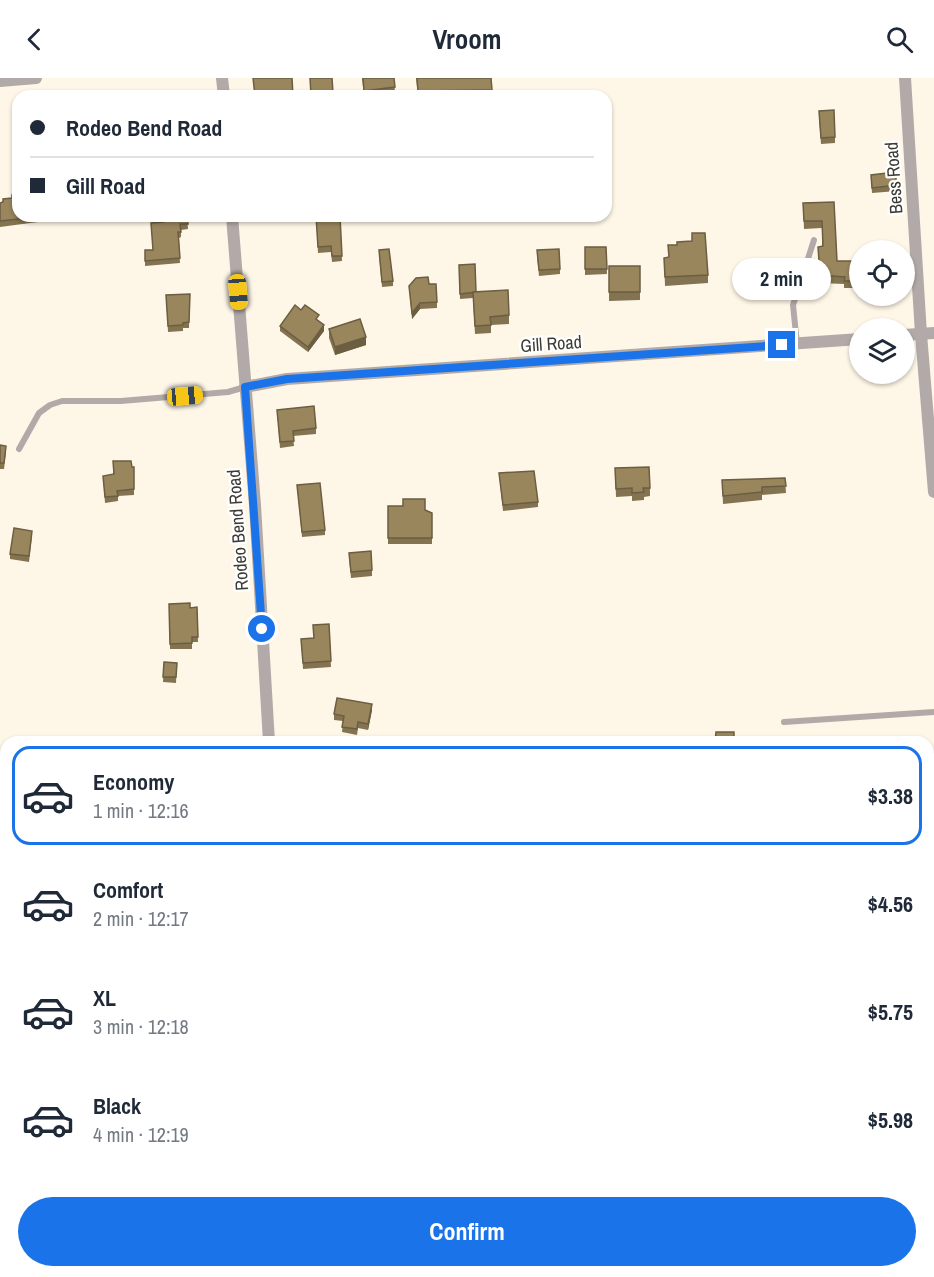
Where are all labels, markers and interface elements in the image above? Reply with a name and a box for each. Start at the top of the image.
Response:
text: Vroom [433,21,501,57]
icon: back [18,23,51,56]
icon: search [883,23,916,56]
text: Rodeo Bend Road [66,113,222,143]
street label: Bess Road [879,141,908,215]
text: Gill Road [66,171,145,201]
map controls [849,240,915,384]
button: locate [849,240,915,306]
callout: 2 min [732,258,832,300]
text: 2 min [760,265,803,292]
car [227,273,249,311]
button: layers [849,318,915,384]
street label: Gill Road [519,329,583,358]
route end [768,331,795,358]
car [166,385,204,407]
street label: Rodeo Bend Road [221,469,254,591]
route start [248,615,275,642]
text: Economy [93,767,174,797]
icon: car [21,769,75,823]
text: $3.38 [868,781,913,811]
text: 1 min · 12:16 [93,797,189,824]
text: Comfort [93,875,163,905]
icon: car [21,877,75,931]
text: $4.56 [868,889,913,919]
text: 2 min · 12:17 [93,905,189,932]
text: XL [93,983,116,1013]
icon: car [21,985,75,1039]
text: $5.75 [868,997,913,1027]
text: 3 min · 12:18 [93,1013,189,1040]
text: Black [93,1091,141,1121]
icon: car [21,1093,75,1147]
text: $5.98 [868,1105,913,1135]
text: 4 min · 12:19 [93,1121,189,1148]
button: Confirm [18,1197,916,1266]

